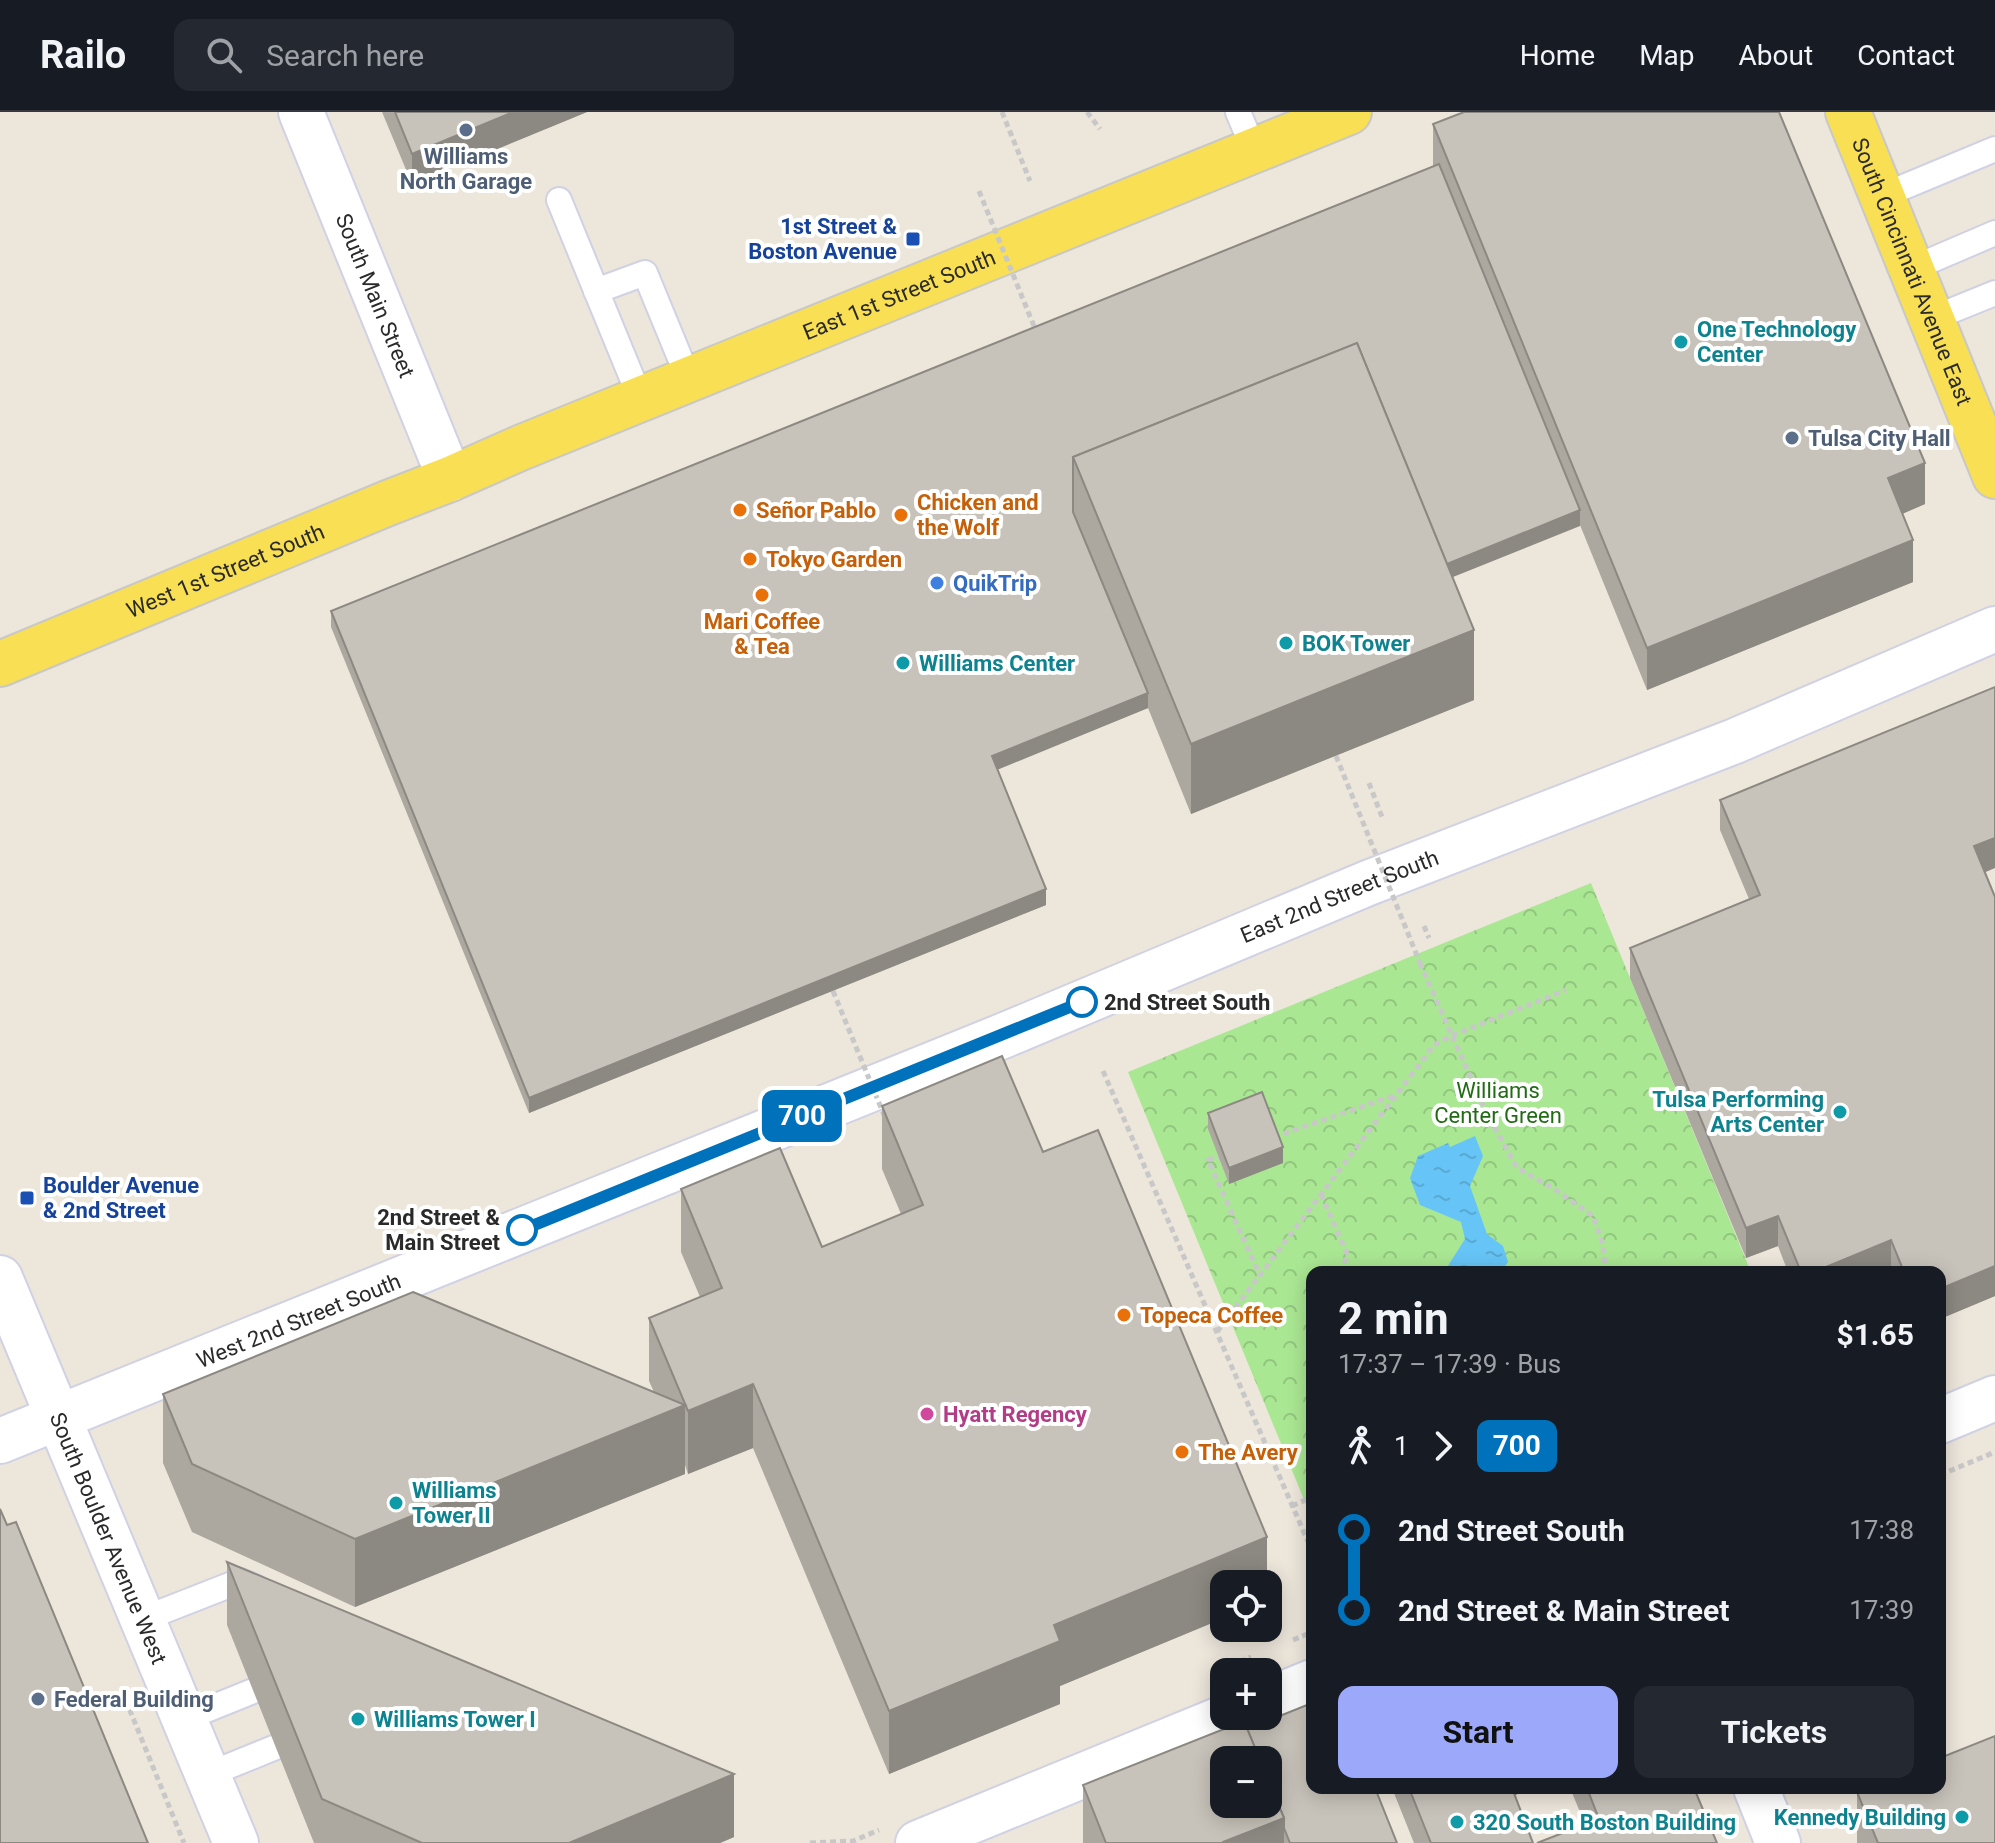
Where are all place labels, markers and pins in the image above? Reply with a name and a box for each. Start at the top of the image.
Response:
marker: Williams North Garage [457,121,475,139]
place label: Williams North Garage [400,144,532,194]
place label: 1st Street & Boston Avenue [748,214,898,264]
marker: 1st Street & Boston Avenue [904,230,922,248]
place label: One Technology Center [1697,317,1857,367]
marker: One Technology Center [1672,333,1690,351]
place label: Tulsa City Hall [1808,426,1951,451]
marker: Tulsa City Hall [1783,429,1801,447]
place label: Chicken and the Wolf [917,490,1039,540]
place label: Señor Pablo [756,498,876,523]
marker: Señor Pablo [731,501,749,519]
marker: Chicken and the Wolf [892,506,910,524]
place label: Tokyo Garden [766,547,902,572]
marker: Tokyo Garden [741,550,759,568]
place label: QuikTrip [953,571,1037,596]
marker: QuikTrip [928,574,946,592]
marker: Mari Coffee & Tea [753,586,771,604]
place label: Mari Coffee & Tea [704,609,820,659]
place label: BOK Tower [1302,631,1410,656]
marker: BOK Tower [1277,634,1295,652]
place label: Williams Center [919,651,1075,676]
marker: Williams Center [894,654,912,672]
marker: 2nd Street South [1067,987,1097,1017]
place label: 2nd Street South [1104,990,1270,1015]
place label: Tulsa Performing Arts Center [1652,1087,1824,1137]
marker: Tulsa Performing Arts Center [1831,1103,1849,1121]
place label: Boulder Avenue & 2nd Street [43,1173,199,1223]
marker: Boulder Avenue & 2nd Street [18,1189,36,1207]
place label: 2nd Street & Main Street [377,1205,501,1255]
marker: 2nd Street & Main Street [507,1215,537,1245]
place label: Topeca Coffee [1140,1303,1283,1328]
marker: Topeca Coffee [1115,1306,1133,1324]
place label: Hyatt Regency [943,1402,1088,1427]
marker: Hyatt Regency [918,1405,936,1423]
place label: The Avery [1198,1440,1299,1465]
marker: The Avery [1173,1443,1191,1461]
place label: Williams Tower II [412,1478,497,1528]
marker: Williams Tower II [387,1494,405,1512]
place label: Federal Building [54,1687,214,1712]
marker: Federal Building [29,1690,47,1708]
place label: Williams Tower I [374,1707,536,1732]
marker: Williams Tower I [349,1710,367,1728]
place label: Kennedy Building [1774,1805,1946,1830]
marker: Kennedy Building [1953,1808,1971,1826]
place label: 320 South Boston Building [1473,1810,1736,1835]
marker: 320 South Boston Building [1448,1813,1466,1831]

